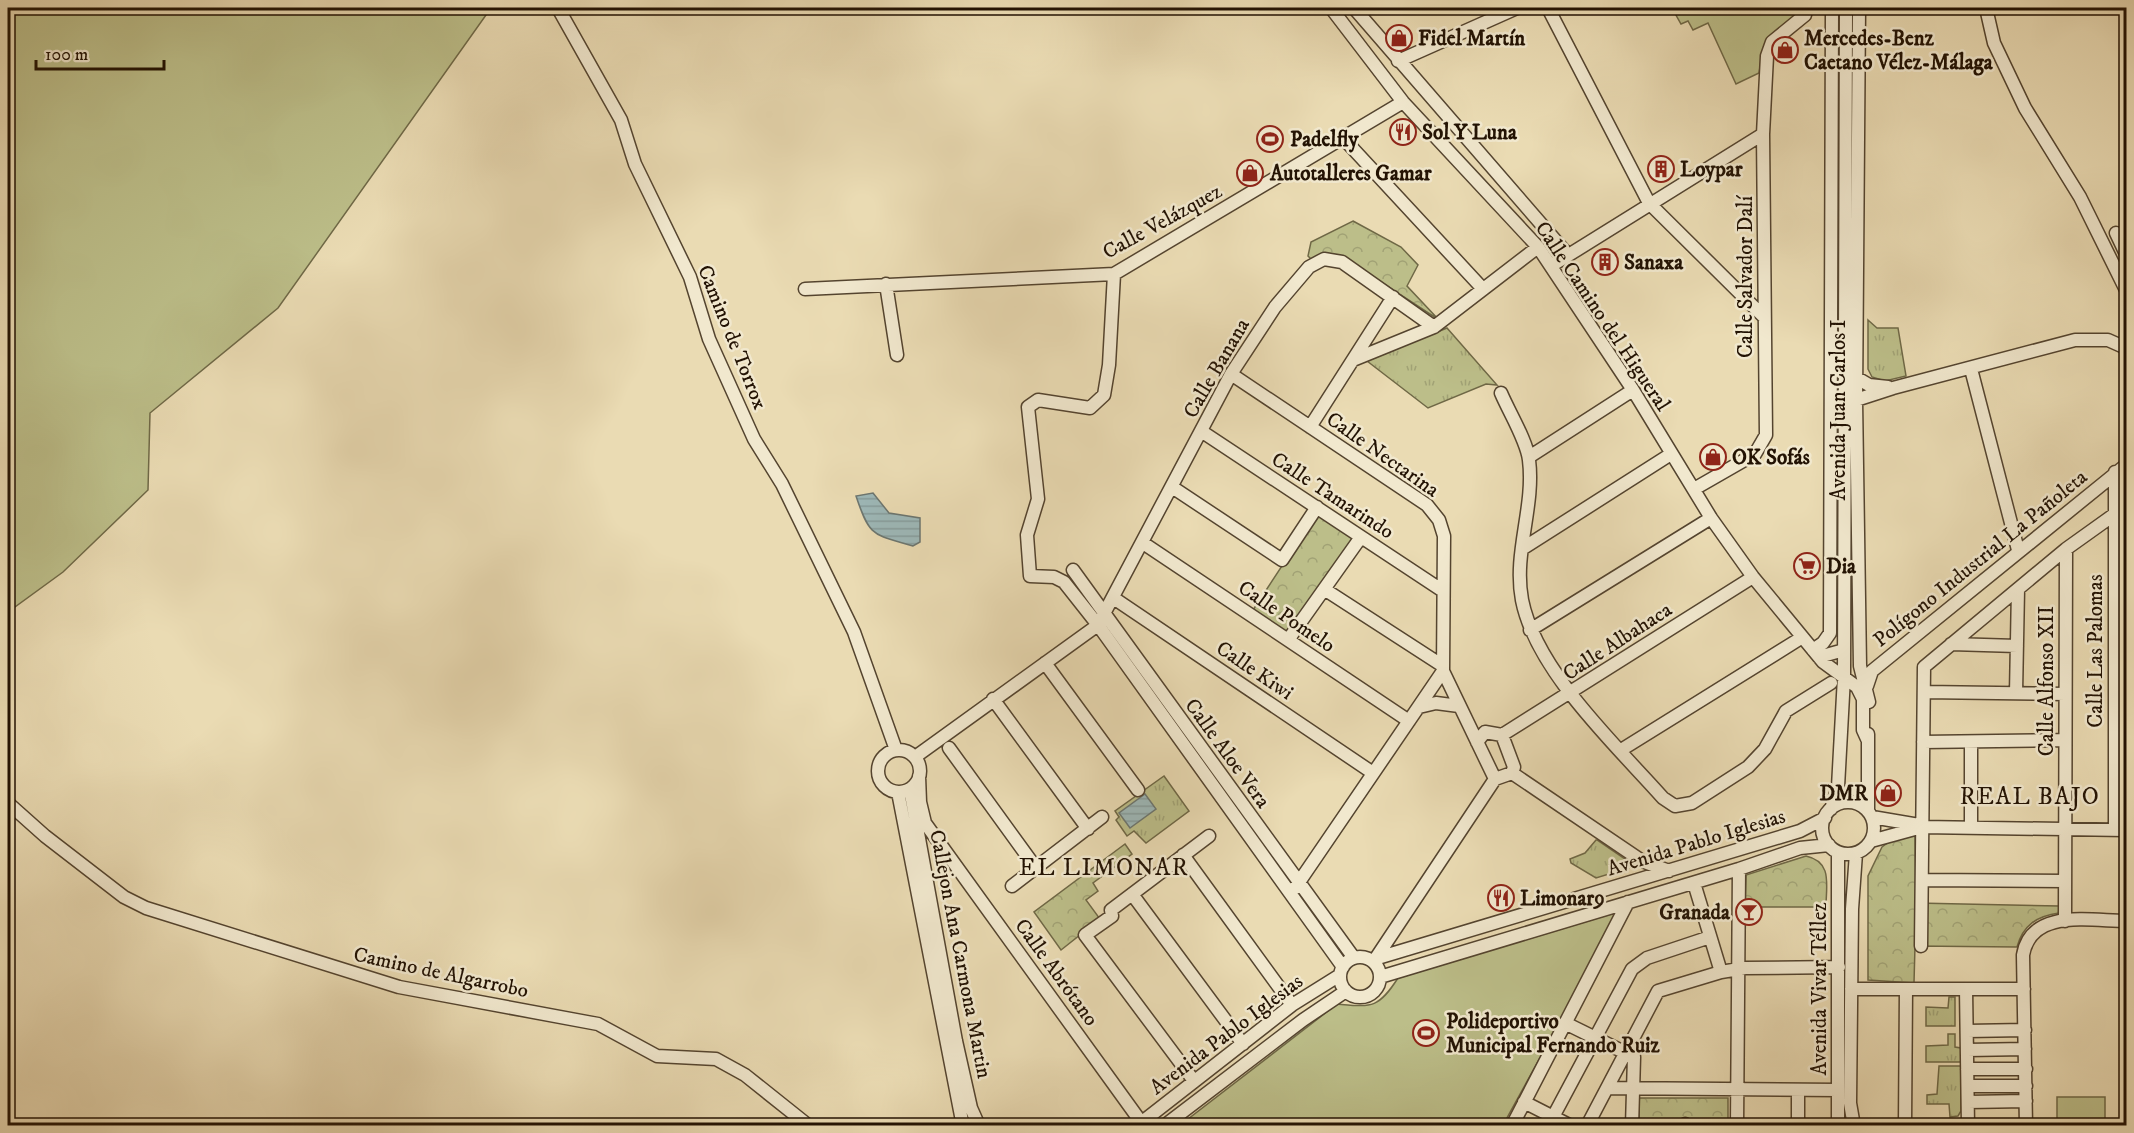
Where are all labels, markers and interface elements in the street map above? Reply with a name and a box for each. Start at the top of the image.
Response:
shop icon: Fidel Martín [1384,23,1414,53]
place label: Fidel Martín [1418,26,1526,52]
place label: Mercedes-Benz Caetano Vélez-Málaga [1804,26,1994,76]
scale bar [36,33,164,71]
shop icon: Mercedes-Benz Caetano Vélez-Málaga [1770,35,1800,65]
text: 100 m [45,44,88,66]
restaurant icon: Sol Y Luna [1388,117,1418,147]
place label: Sol Y Luna [1422,120,1518,146]
sports icon: Padelfly [1255,124,1285,154]
place label: Padelfly [1290,127,1359,153]
building icon: Loypar [1646,154,1676,184]
place label: Loypar [1680,157,1744,183]
shop icon: Autotalleres Gamar [1235,158,1265,188]
place label: Autotalleres Gamar [1269,161,1433,187]
street label: Calle Velázquez [1098,178,1227,265]
street label: Calle Salvador Dalí [1733,194,1759,358]
street label: Calle Camino del Higueral [1529,217,1676,417]
building icon: Sanaxa [1590,247,1620,277]
place label: Sanaxa [1624,250,1684,276]
street label: Camino de Torrox [691,261,773,413]
street label: Calle Banana [1178,314,1256,423]
street label: Avenida Juan Carlos I [1826,320,1852,500]
street label: Calle Nectarina [1321,406,1444,503]
shop icon: OK Sofás [1698,442,1728,472]
place label: OK Sofás [1732,445,1810,471]
street label: Calle Tamarindo [1266,447,1399,545]
street label: Polígono Industrial La Pañoleta [1868,464,2093,653]
supermarket icon: Dia [1792,551,1822,581]
place label: Dia [1826,554,1857,580]
street label: Calle Las Palomas [2083,574,2109,728]
street label: Calle Pomelo [1233,575,1340,659]
street label: Calle Albahaca [1558,597,1677,687]
street label: Calle Alfonso XII [2034,606,2060,756]
street label: Calle Kiwi [1211,636,1298,706]
street label: Calle Aloe Vera [1179,694,1276,814]
shop icon: DMR [1873,778,1903,808]
place label: DMR [1819,781,1869,807]
district label: REAL BAJO [1960,782,2100,812]
street label: Avenida Pablo Iglesias [1604,803,1789,882]
street label: Callejon Ana Carmona Martin [923,828,997,1081]
district label: EL LIMONAR [1019,853,1189,883]
restaurant icon: Limonar9 [1486,883,1516,913]
place label: Limonar9 [1520,886,1605,912]
bar icon: Granada [1734,897,1764,927]
place label: Granada [1659,900,1731,926]
street label: Avenida Vivar Téllez [1807,903,1833,1075]
street label: Calle Abrótano [1008,914,1104,1031]
street label: Camino de Algarrobo [351,942,531,1004]
street label: Avenida Pablo Iglesias [1145,969,1308,1101]
place label: Polideportivo Municipal Fernando Ruiz [1446,1009,1661,1059]
sports icon: Polideportivo Municipal Fernando Ruiz [1411,1018,1441,1048]

